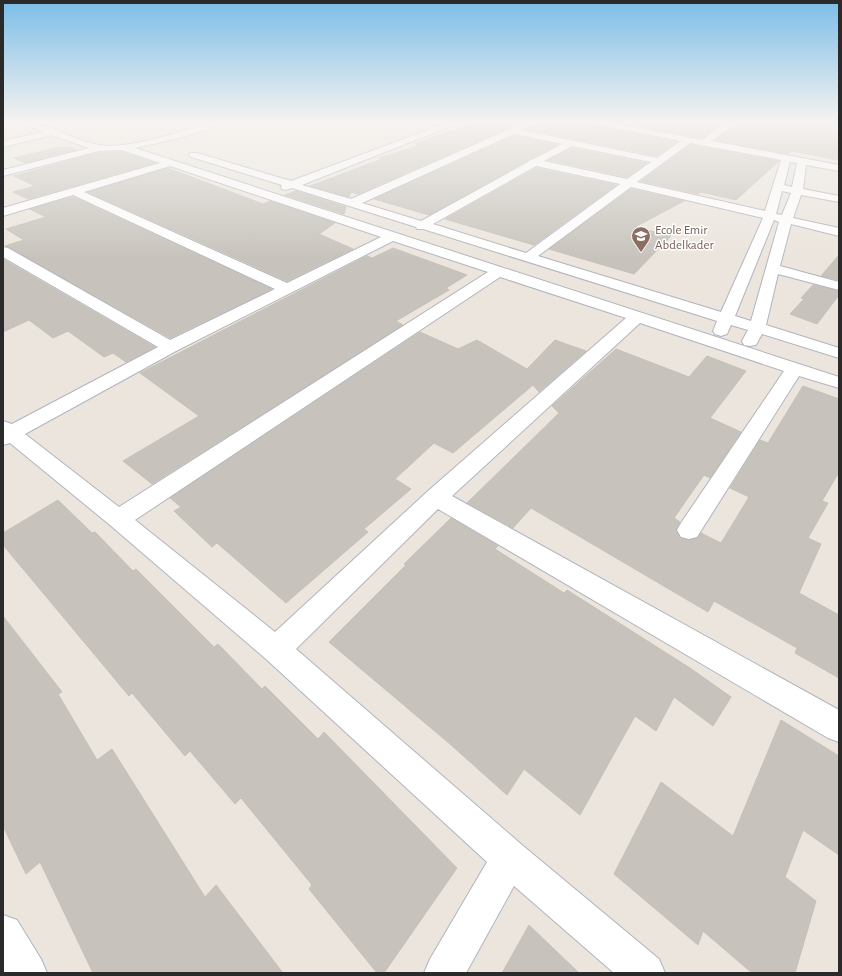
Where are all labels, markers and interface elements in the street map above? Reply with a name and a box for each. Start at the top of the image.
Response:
place label: Ecole Emir Abdelkader [655,224,715,252]
school or university icon: Ecole Emir Abdelkader [630,225,652,253]

